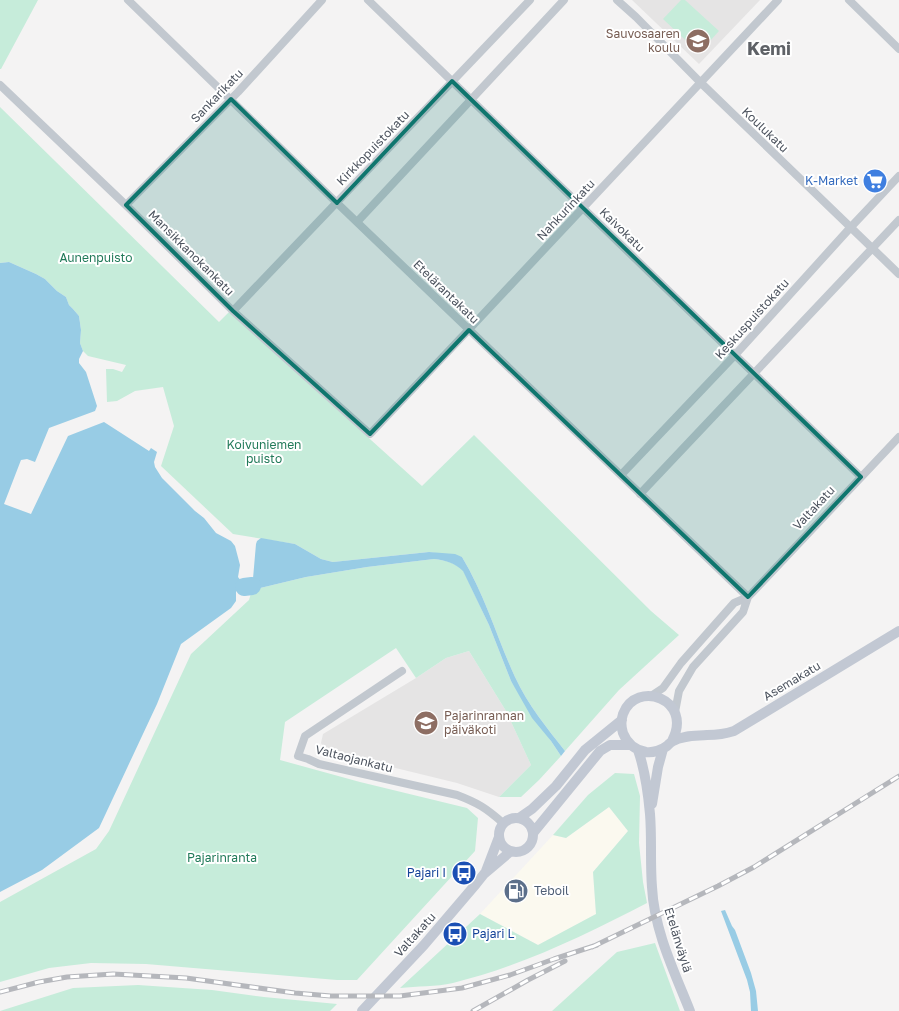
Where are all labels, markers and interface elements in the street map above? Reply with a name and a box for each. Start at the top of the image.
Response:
place label: Sauvosaaren koulu [606,26,680,55]
school or university icon: Sauvosaaren koulu [685,28,711,54]
district label: Kemi [747,37,791,59]
street label: Sankarikatu [187,66,246,126]
street label: Koulukatu [739,104,792,156]
street label: Kirkkopuistokatu [333,107,412,188]
supermarket icon: K-Market [862,168,888,194]
place label: K-Market [805,173,858,188]
street label: Nahkurinkatu [534,176,598,243]
street label: Kaivokatu [597,204,648,255]
street label: Mansikkanokankatu [145,207,237,299]
park label: Aunenpuisto [60,250,133,265]
street label: Etelärantakatu [410,257,482,327]
street label: Keskuspuistokatu [711,275,792,362]
park label: Koivuniemen puisto [227,437,301,466]
street label: Valtakatu [790,483,838,533]
street label: Asemakatu [760,658,823,704]
place label: Pajarinrannan päiväkoti [444,708,524,737]
school or university icon: Pajarinrannan päiväkoti [413,710,439,736]
street label: Valtaojankatu [314,742,394,775]
park label: Pajarinranta [187,850,257,865]
bus stop icon: Pajari I [451,860,477,886]
place label: Pajari I [407,865,446,880]
fuel station icon: Teboil [503,878,529,904]
place label: Teboil [534,883,569,898]
street label: Etelänväylä [661,906,695,974]
street label: Valtakatu [391,909,438,960]
bus stop icon: Pajari L [442,921,468,947]
place label: Pajari L [472,926,514,941]

